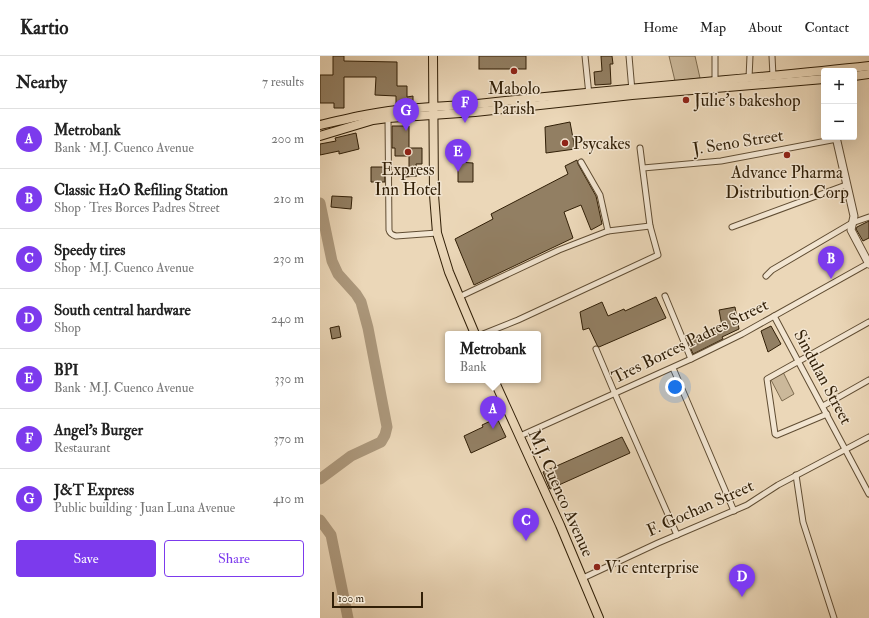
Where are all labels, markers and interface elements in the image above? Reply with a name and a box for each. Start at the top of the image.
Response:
text: Kartio [20,16,68,40]
text: Home [643,19,678,36]
text: Map [700,19,726,36]
text: About [748,19,782,36]
text: Contact [804,19,849,36]
marker: Mabolo Parish [509,66,519,76]
map controls [821,68,857,140]
button: + [821,68,857,104]
text: Nearby [16,72,67,93]
text: 7 results [262,74,304,90]
place label: Mabolo Parish [488,78,540,119]
pin: F [452,90,478,123]
place label: Julie's bakeshop [693,90,801,112]
marker: Julie's bakeshop [681,95,691,105]
pin: G [393,98,419,131]
button: − [821,104,857,140]
text: Metrobank [54,121,121,140]
street label: J. Seno Street [690,124,785,161]
text: A [25,131,33,147]
text: 200 m [271,131,304,147]
place label: Psycakes [573,133,631,155]
marker: Psycakes [560,138,570,148]
pin: E [445,139,471,172]
text: Bank · M.J. Cuenco Avenue [54,140,194,156]
marker: Express Inn Hotel [403,147,413,157]
marker: Advance Pharma Distribution Corp [782,150,792,160]
place label: Express Inn Hotel [375,159,442,200]
place label: Advance Pharma Distribution Corp [725,162,849,204]
text: Classic H2O Refiling Station [54,181,228,200]
text: B [25,191,33,207]
text: 210 m [273,191,304,207]
text: Shop · Tres Borces Padres Street [54,200,220,216]
text: Speedy tires [54,241,125,260]
pin: B [818,246,844,279]
text: C [24,251,34,267]
text: 230 m [273,251,304,267]
text: Shop · M.J. Cuenco Avenue [54,260,194,276]
street label: Tres Borces Padres Street [608,294,772,388]
text: South central hardware [54,301,191,320]
text: D [24,311,34,327]
text: 240 m [271,311,304,327]
text: Shop [54,320,81,336]
street label: Sindulan Street [789,326,857,428]
popup [445,331,541,383]
text: Metrobank [460,340,526,359]
text: Bank [460,359,486,375]
text: BPI [54,361,79,380]
text: E [24,371,34,387]
text: 330 m [275,371,304,387]
your location [665,377,685,397]
text: Bank · M.J. Cuenco Avenue [54,380,194,396]
pin: A [480,396,506,429]
text: Angel's Burger [54,421,143,440]
street label: M.J. Cuenco Avenue [524,426,598,560]
text: F [25,431,33,447]
text: 370 m [274,431,304,447]
text: Restaurant [54,440,110,456]
street label: F. Gochan Street [643,475,757,541]
text: J&T Express [54,481,134,500]
text: G [24,491,34,507]
text: 410 m [273,491,304,507]
text: Public building · Juan Luna Avenue [54,500,235,516]
pin: C [513,508,539,541]
button: Save [16,540,156,577]
button: Share [164,540,304,577]
place label: Vic enterprise [605,557,699,579]
marker: Vic enterprise [592,562,602,572]
pin: D [729,564,755,597]
scale bar [332,590,423,609]
text: 100 m [338,592,364,605]

